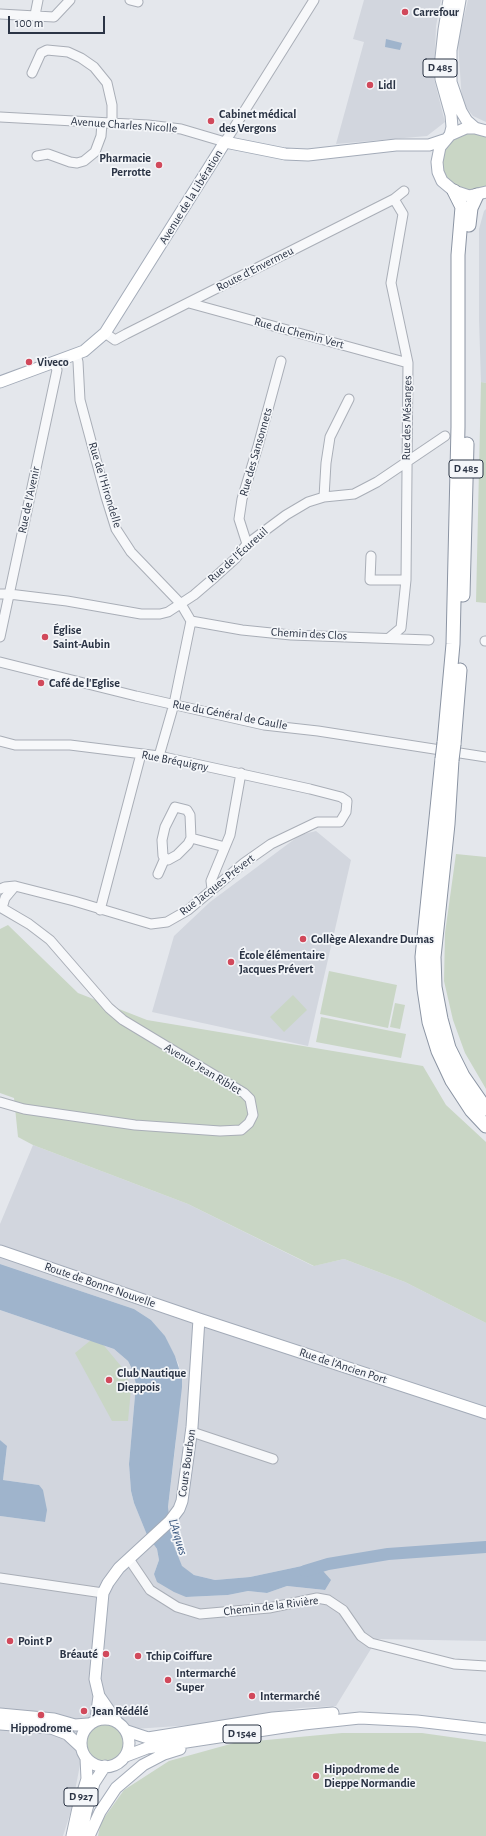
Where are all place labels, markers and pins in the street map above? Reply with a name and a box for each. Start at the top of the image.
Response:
place label: Carrefour [413,5,459,19]
marker: Carrefour [400,7,410,17]
place label: Lidl [378,78,396,92]
marker: Lidl [365,80,375,90]
place label: Cabinet médical des Vergons [219,107,296,135]
marker: Cabinet médical des Vergons [206,116,216,126]
place label: Pharmacie Perrotte [99,151,151,179]
marker: Pharmacie Perrotte [154,160,164,170]
place label: Viveco [37,355,69,369]
marker: Viveco [24,357,34,367]
place label: Église Saint-Aubin [53,623,110,651]
marker: Église Saint-Aubin [40,632,50,642]
place label: Café de l'Eglise [49,676,120,690]
marker: Café de l'Eglise [36,678,46,688]
place label: Collège Alexandre Dumas [311,932,434,946]
marker: Collège Alexandre Dumas [298,934,308,944]
place label: École élémentaire Jacques Prévert [239,948,325,976]
marker: École élémentaire Jacques Prévert [226,957,236,967]
place label: Club Nautique Dieppois [117,1366,186,1394]
marker: Club Nautique Dieppois [104,1375,114,1385]
place label: Point P [18,1634,52,1648]
marker: Point P [5,1636,15,1646]
place label: Bréauté [60,1647,98,1661]
marker: Bréauté [101,1649,111,1659]
place label: Tchip Coiffure [146,1649,212,1663]
marker: Tchip Coiffure [133,1651,143,1661]
place label: Intermarché Super [176,1666,236,1694]
marker: Intermarché Super [163,1675,173,1685]
place label: Intermarché [260,1689,320,1703]
marker: Intermarché [247,1691,257,1701]
place label: Jean Rédélé [92,1704,148,1718]
marker: Jean Rédélé [79,1706,89,1716]
marker: Hippodrome [36,1710,46,1720]
place label: Hippodrome [10,1721,72,1735]
place label: Hippodrome de Dieppe Normandie [324,1762,416,1790]
marker: Hippodrome de Dieppe Normandie [311,1771,321,1781]

